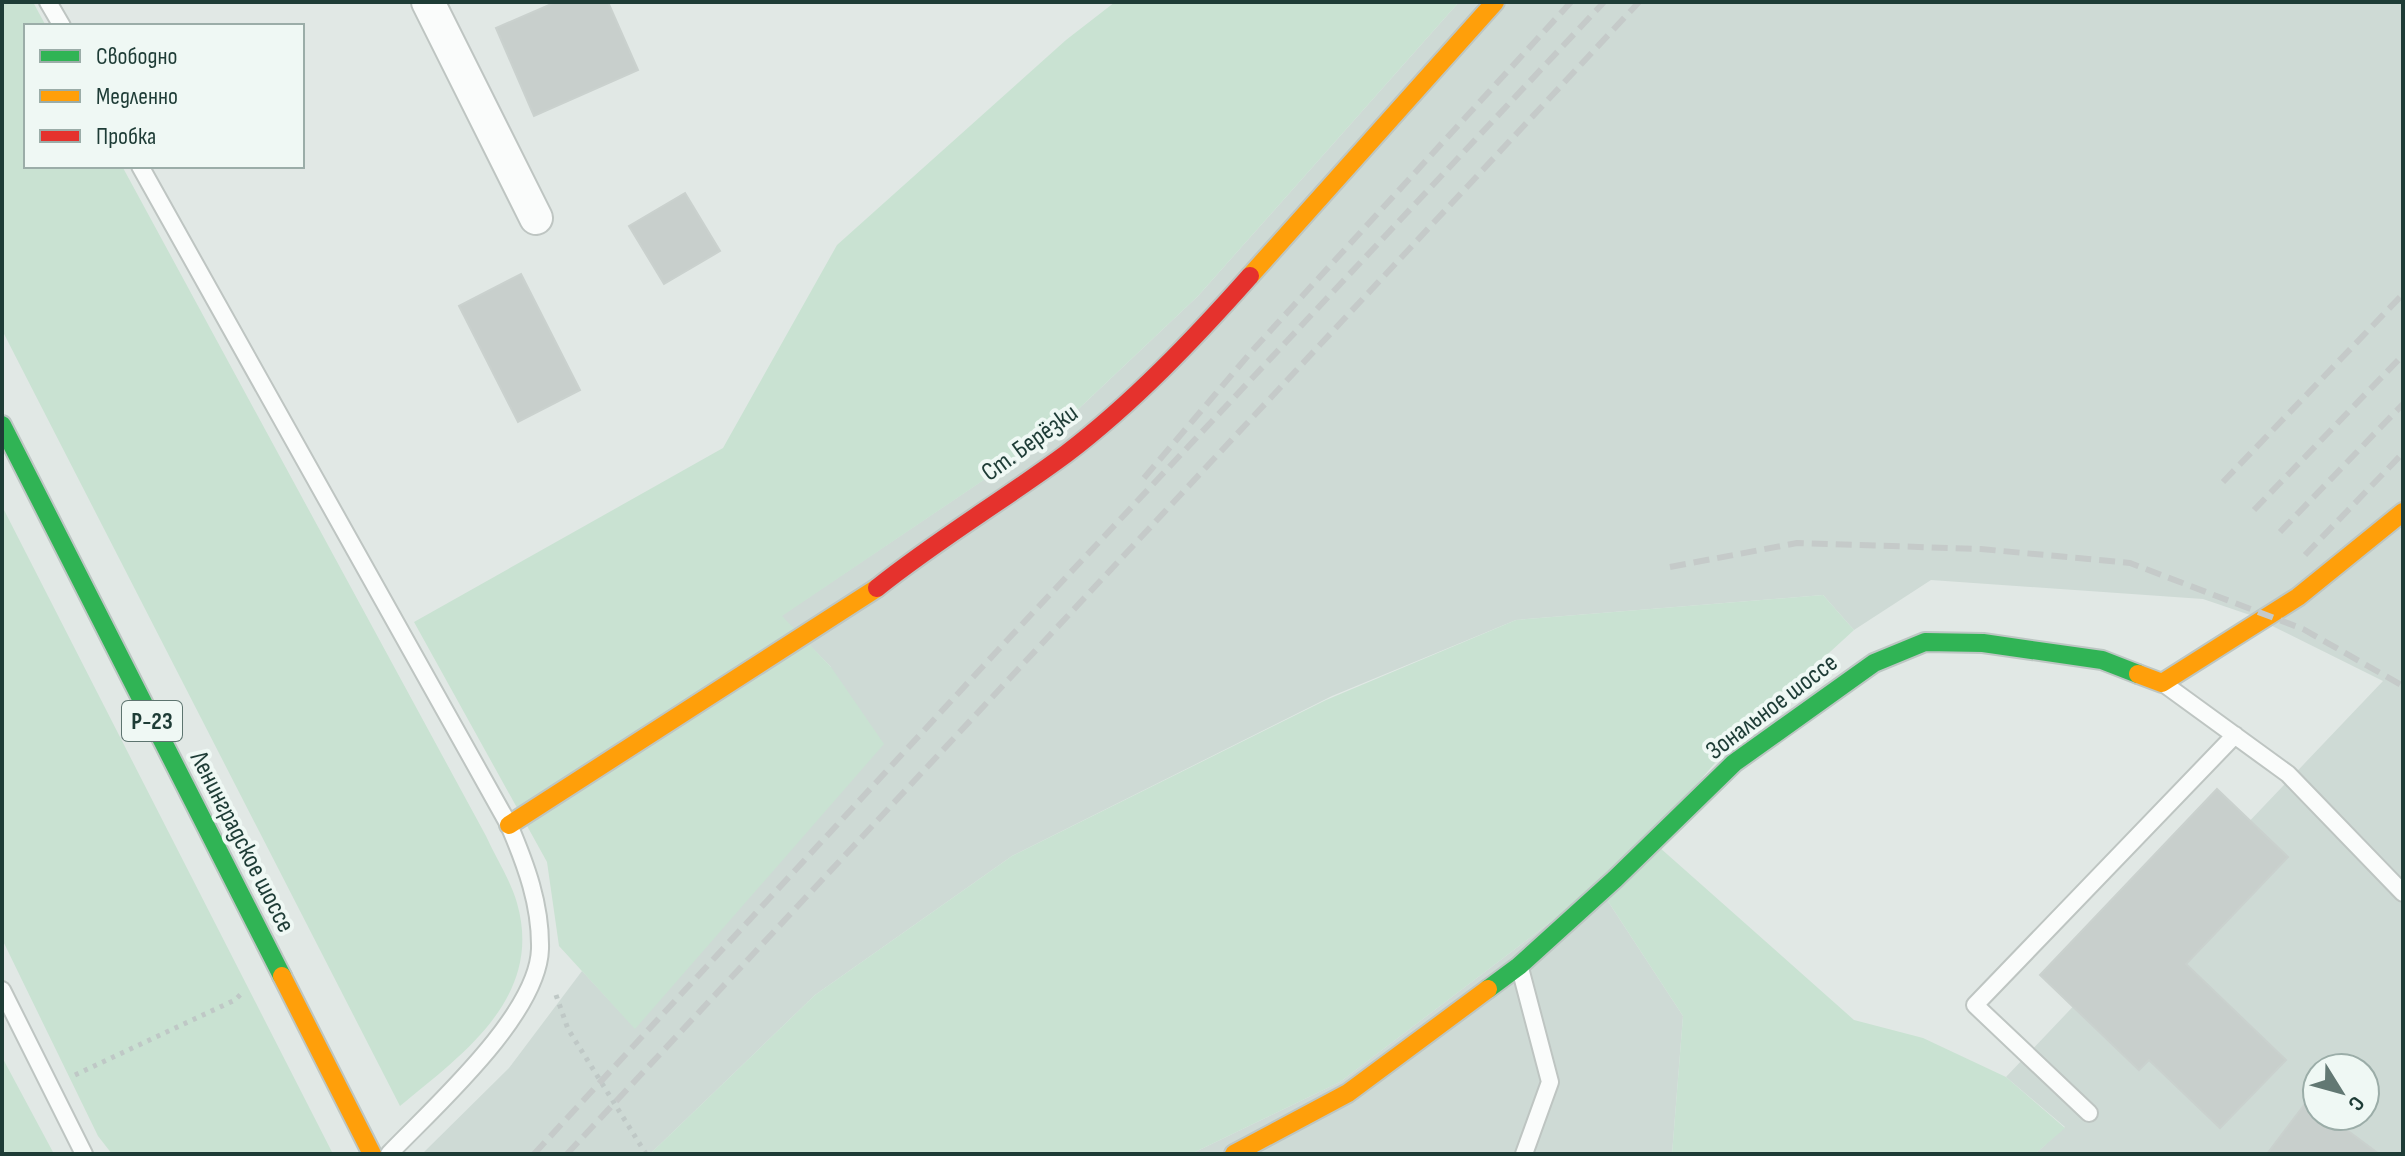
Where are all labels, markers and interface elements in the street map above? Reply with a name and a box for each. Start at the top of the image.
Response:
legend [24,24,304,168]
text: Свободно [96,42,177,71]
text: Медленно [96,82,178,111]
text: Пробка [96,122,156,151]
street label: Ст. Берёзки [976,398,1084,488]
street label: Зональное шоссе [1700,647,1844,767]
road number: Р-23 [122,701,182,741]
street label: Ленинградское шоссе [183,745,301,938]
north arrow [2301,1052,2381,1132]
text: С [2342,1090,2370,1116]

